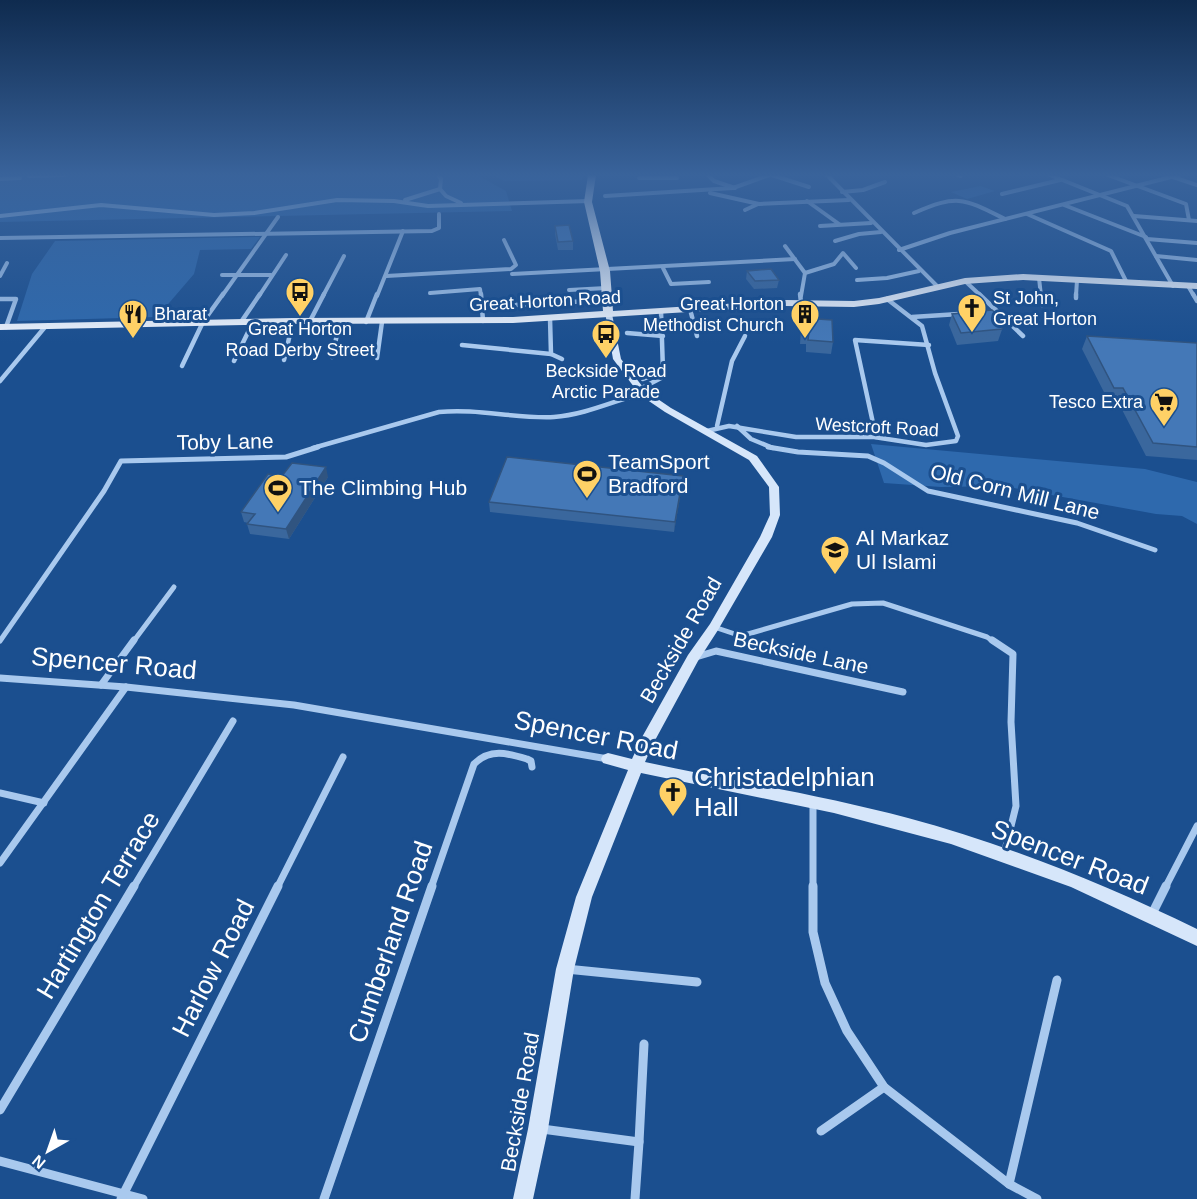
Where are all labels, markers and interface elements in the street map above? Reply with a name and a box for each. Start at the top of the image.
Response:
bus stop icon: Great Horton Road Derby Street [284,276,316,318]
street label: Great Horton Road [469,287,621,315]
place label: St John, Great Horton [993,288,1097,329]
church icon: St John, Great Horton [956,292,988,334]
place label: Great Horton Methodist Church [643,294,784,335]
restaurant icon: Bharat [117,298,149,340]
building icon: Great Horton Methodist Church [789,298,821,340]
place label: Bharat [154,304,207,324]
bus stop icon: Beckside Road Arctic Parade [590,318,622,360]
place label: Great Horton Road Derby Street [225,319,375,360]
place label: Beckside Road Arctic Parade [545,361,667,402]
supermarket icon: Tesco Extra [1148,386,1180,428]
place label: Tesco Extra [1049,392,1144,412]
street label: Westcroft Road [815,414,939,440]
street label: Toby Lane [176,429,274,454]
place label: TeamSport Bradford [608,450,710,497]
sports icon: TeamSport Bradford [571,458,603,500]
street label: Old Corn Mill Lane [928,459,1102,524]
sports icon: The Climbing Hub [262,472,294,514]
place label: The Climbing Hub [299,476,467,499]
place label: Al Markaz Ul Islami [856,526,949,573]
school or university icon: Al Markaz Ul Islami [819,534,851,576]
street label: Beckside Road [635,573,726,707]
street label: Beckside Lane [731,627,871,678]
street label: Spencer Road [30,641,198,685]
street label: Spencer Road [512,704,680,766]
place label: Christadelphian Hall [694,762,875,822]
church icon: Christadelphian Hall [657,776,689,818]
street label: Hartington Terrace [30,806,166,1004]
street label: Spencer Road [987,813,1153,901]
street label: Cumberland Road [341,837,439,1047]
street label: Harlow Road [166,894,260,1042]
street label: Beckside Road [496,1030,543,1173]
north arrow [18,1121,78,1181]
text: N [29,1152,49,1172]

